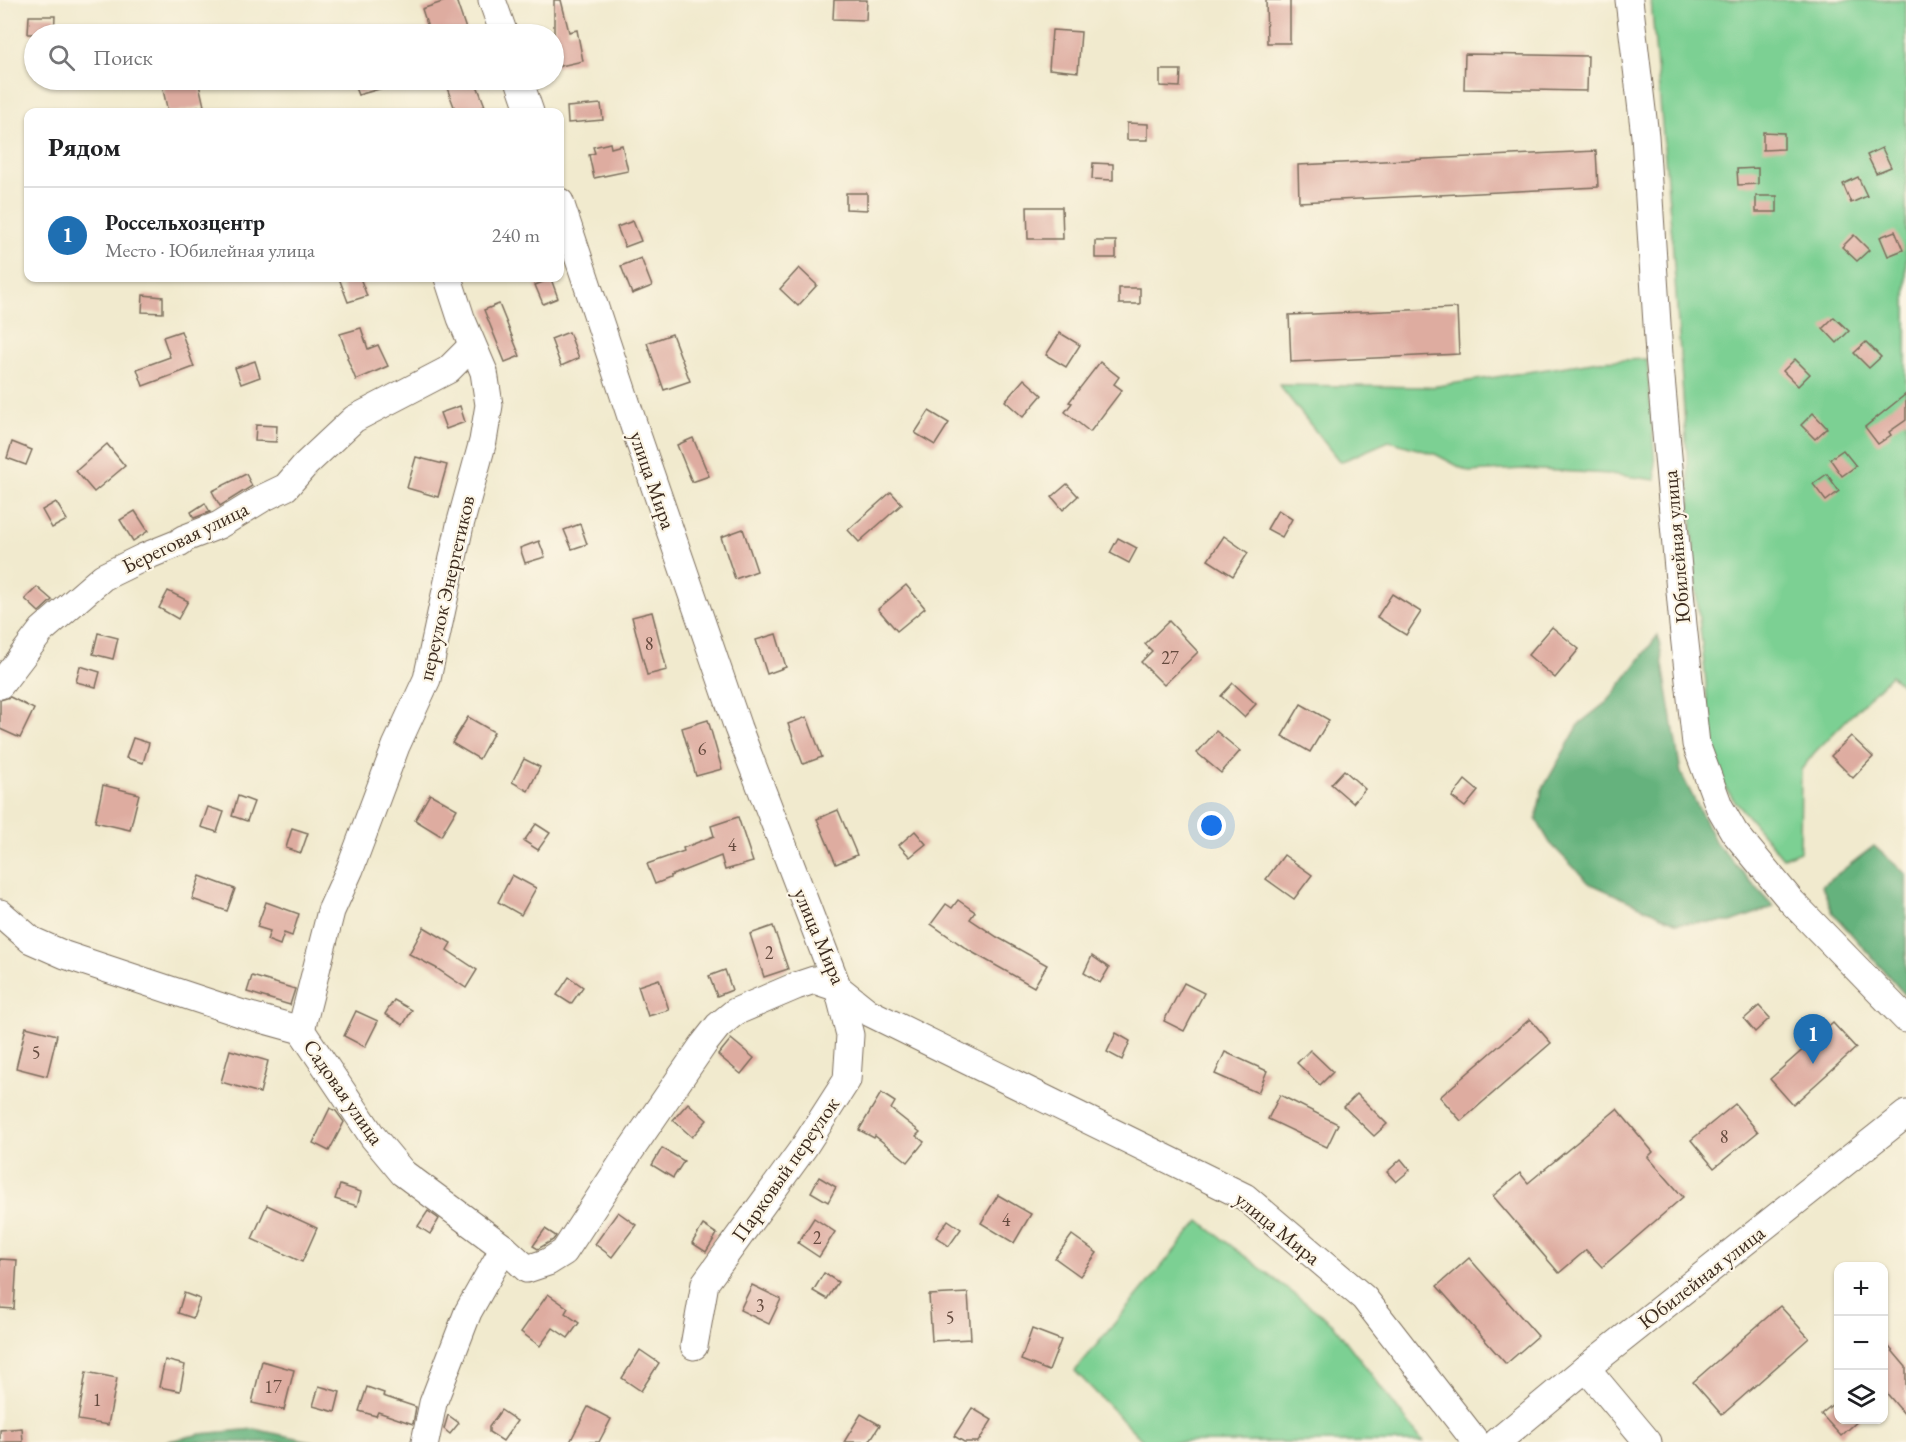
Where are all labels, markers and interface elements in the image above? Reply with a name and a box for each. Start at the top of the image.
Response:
search box [24,24,564,90]
icon: search [45,41,78,74]
text: Поиск [93,43,153,72]
text: Рядом [48,130,121,164]
text: Россельхозцентр [105,208,265,237]
text: 1 [62,222,73,248]
text: 240 m [492,222,540,248]
text: Место · Юбилейная улица [105,237,315,263]
street label: улица Мира [624,427,683,533]
street label: Юбилейная улица [1656,469,1696,625]
street label: переулок Энергетиков [412,493,480,683]
street label: Береговая улица [117,494,253,579]
house number: 8 [645,632,653,655]
house number: 27 [1161,646,1179,669]
house number: 6 [698,737,707,760]
your location [1197,811,1226,840]
house number: 4 [728,833,737,856]
street label: улица Мира [788,884,853,989]
house number: 2 [765,941,774,964]
pin: 1 [1794,1014,1832,1064]
street label: Садовая улица [298,1034,391,1151]
house number: 5 [32,1041,40,1064]
street label: Парковый переулок [725,1091,845,1247]
house number: 8 [1720,1125,1728,1148]
street label: улица Мира [1230,1185,1327,1271]
house number: 4 [1002,1208,1011,1231]
street label: Юбилейная улица [1632,1219,1770,1335]
house number: 2 [813,1226,822,1249]
map controls [1834,1262,1888,1424]
button: + [1834,1262,1888,1316]
house number: 3 [756,1294,764,1317]
house number: 5 [946,1306,954,1329]
button: − [1834,1316,1888,1370]
button: layers [1834,1370,1888,1424]
house number: 17 [264,1375,282,1398]
house number: 1 [93,1388,101,1411]

